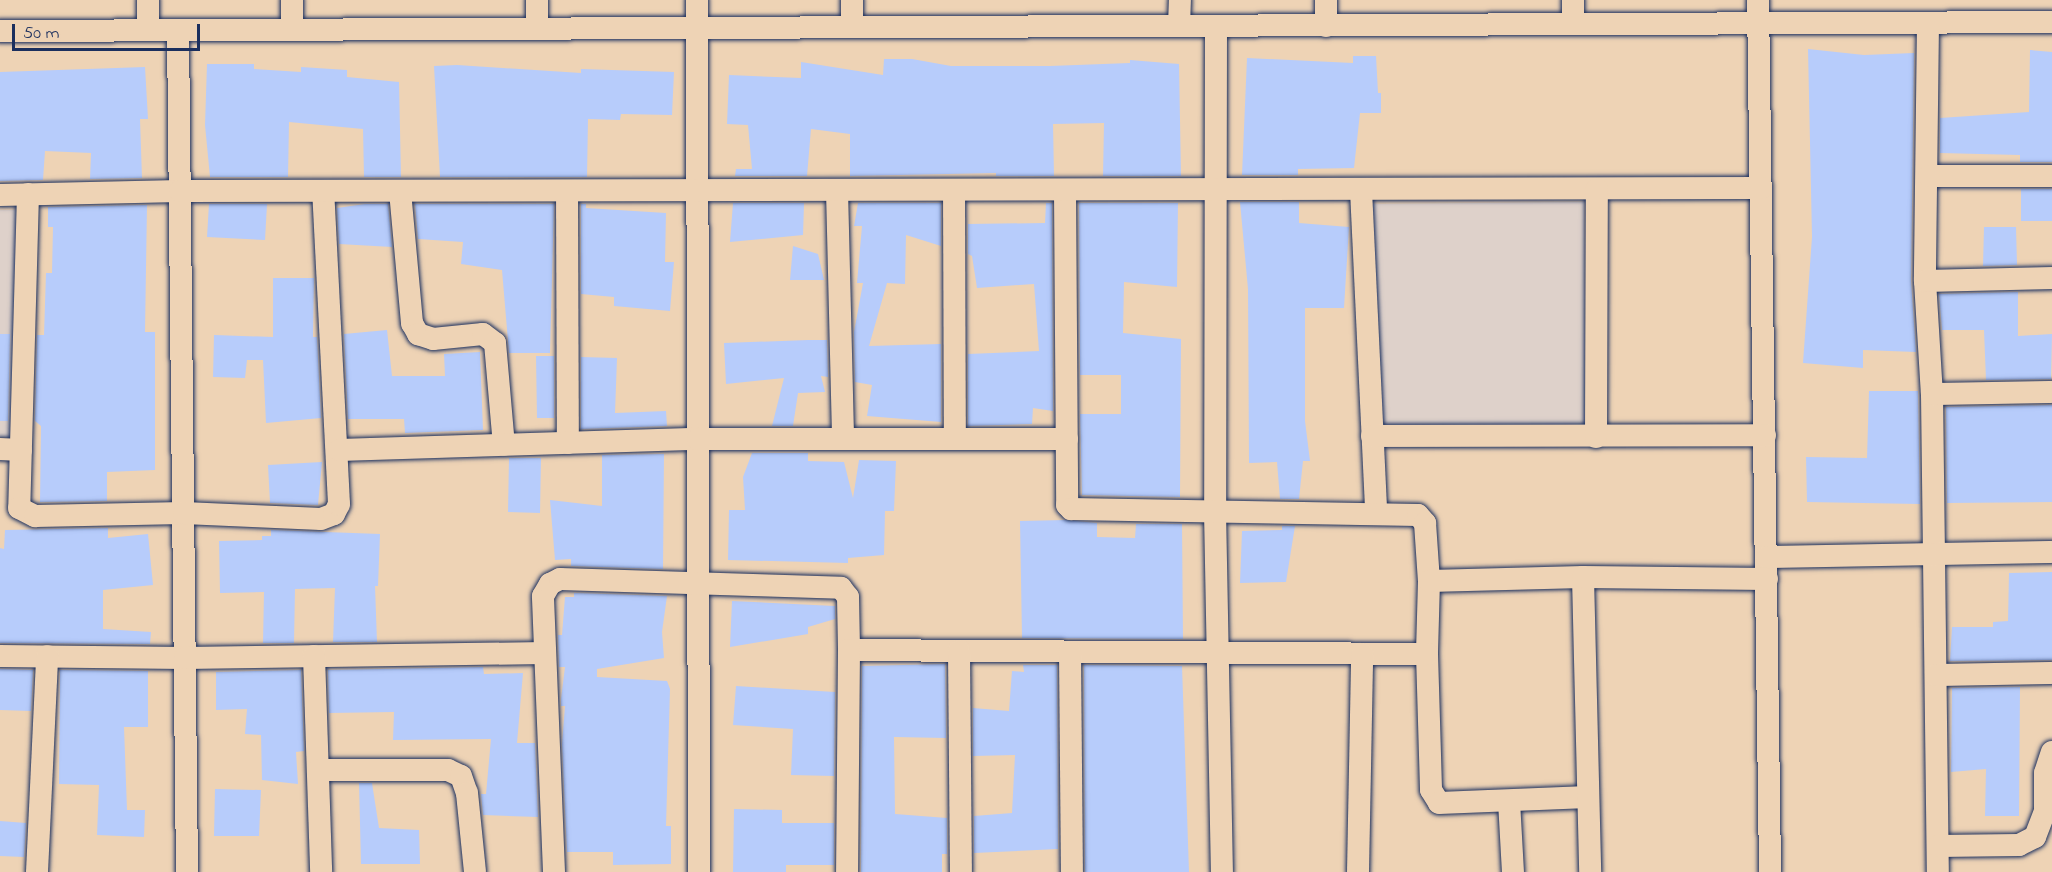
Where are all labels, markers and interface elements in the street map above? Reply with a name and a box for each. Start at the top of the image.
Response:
scale bar [15,12,202,50]
text: 50 m [23,21,60,47]

